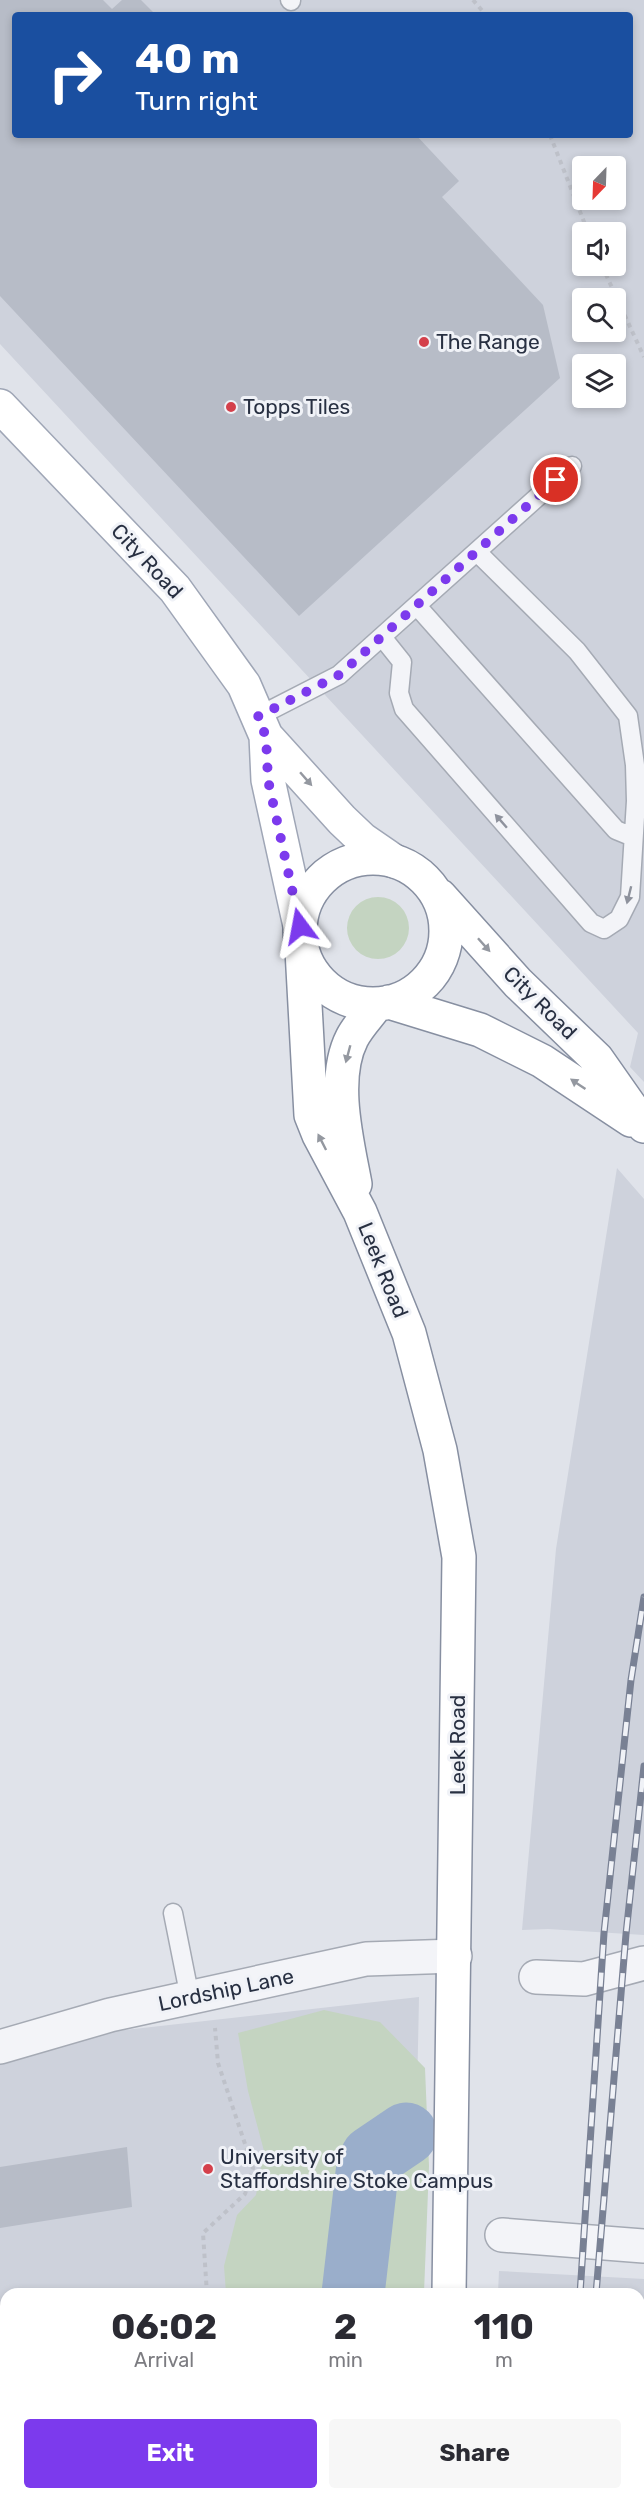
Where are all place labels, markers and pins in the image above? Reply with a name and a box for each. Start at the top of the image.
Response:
place label: The Range [436,329,540,354]
marker: The Range [417,335,431,349]
place label: Topps Tiles [243,394,350,419]
marker: Topps Tiles [224,400,238,414]
pin [530,454,581,505]
place label: University of Staffordshire Stoke Campus [220,2144,493,2193]
marker: University of Staffordshire Stoke Campus [201,2162,215,2176]

